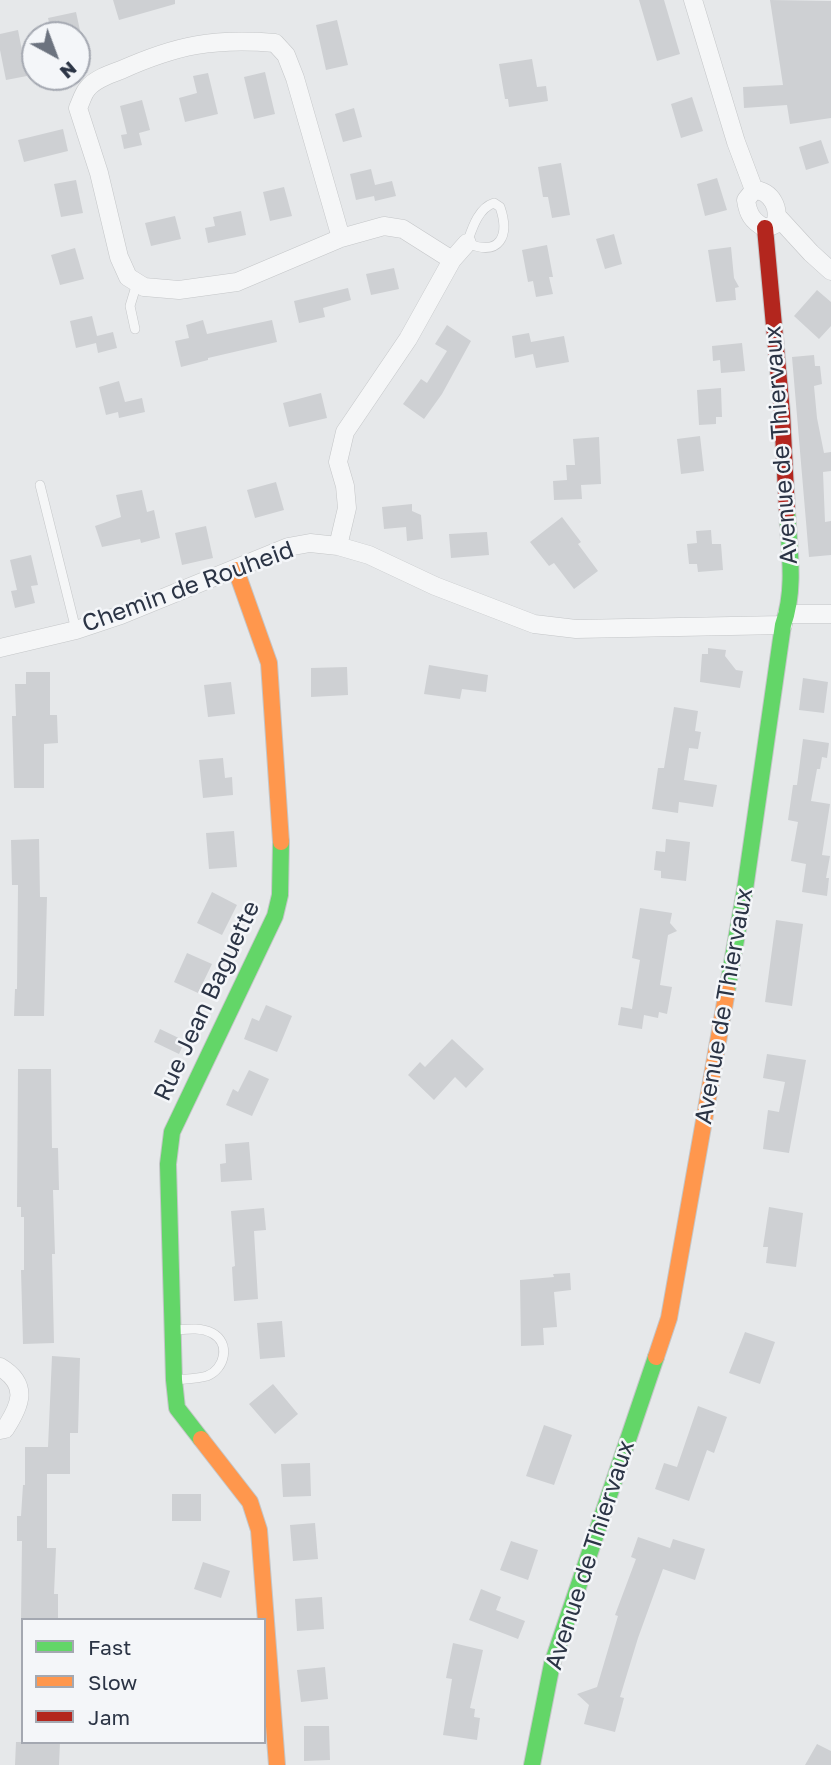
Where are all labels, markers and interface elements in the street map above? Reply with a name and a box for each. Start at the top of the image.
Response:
north arrow [21,21,91,91]
text: N [56,57,82,84]
street label: Avenue de Thiervaux [758,325,804,565]
street label: Chemin de Rouheid [78,535,298,639]
street label: Avenue de Thiervaux [689,886,759,1126]
street label: Rue Jean Baguette [148,896,266,1106]
street label: Avenue de Thiervaux [539,1437,641,1673]
legend [21,1618,266,1744]
text: Fast [88,1634,131,1660]
text: Slow [88,1669,137,1695]
text: Jam [88,1704,130,1730]

